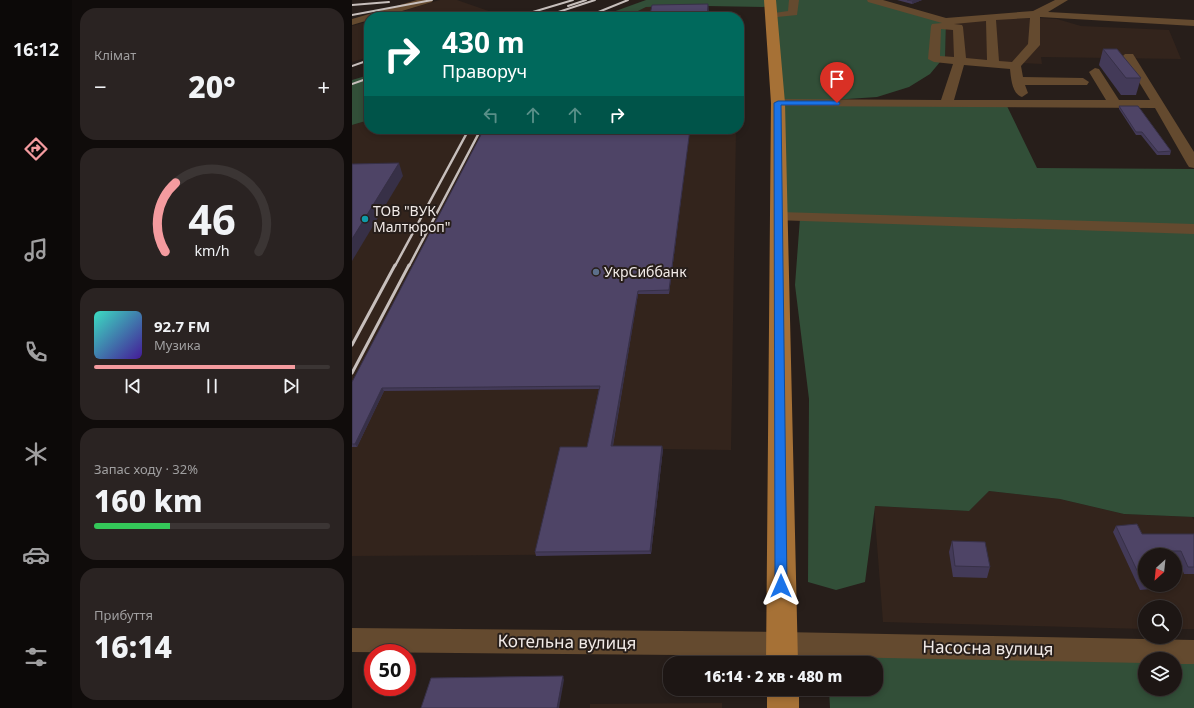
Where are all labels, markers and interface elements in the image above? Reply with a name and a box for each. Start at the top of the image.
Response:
text: 430 m [442,23,525,61]
icon: right [376,28,428,80]
text: 16:12 [13,37,59,61]
text: Клімат [94,46,136,64]
text: Праворуч [442,59,527,83]
pin [820,62,854,103]
text: 20° [188,66,236,107]
icon: arrive [826,68,848,90]
text: − [94,71,107,101]
text: + [317,71,330,101]
icon: left [480,104,502,126]
icon: ahead [522,104,544,126]
icon: ahead [564,104,586,126]
icon: right [606,104,628,126]
icon: directions [22,135,50,163]
text: 46 [188,191,236,247]
place label: ТОВ "ВУК Малтюроп" [373,201,450,236]
marker: ТОВ "ВУК Малтюроп" [360,214,370,224]
icon: music [22,236,50,264]
text: km/h [194,241,230,260]
place label: УкрСиббанк [604,262,687,281]
marker: УкрСиббанк [591,267,601,277]
text: 92.7 FM [154,316,210,336]
text: Музика [154,336,201,354]
icon: phone [22,338,50,366]
icon: previous [122,375,144,397]
icon: pause [201,375,223,397]
icon: next [280,375,302,397]
icon: climate [22,440,50,468]
text: Запас ходу · 32% [94,460,198,478]
text: 160 km [94,480,203,521]
icon: car [22,541,50,569]
north arrow [1138,548,1182,592]
map controls [1138,548,1182,696]
position arrow [760,565,802,607]
button: search [1138,600,1182,644]
text: Прибуття [94,606,153,624]
text: 16:14 [94,626,172,667]
street label: Котельна вулиця [497,629,637,654]
street label: Насосна вулиця [922,635,1054,660]
icon: filters [22,643,50,671]
speed limit sign: 50 [364,644,416,696]
button: layers [1138,652,1182,696]
text: 16:14 · 2 хв · 480 m [704,666,842,686]

